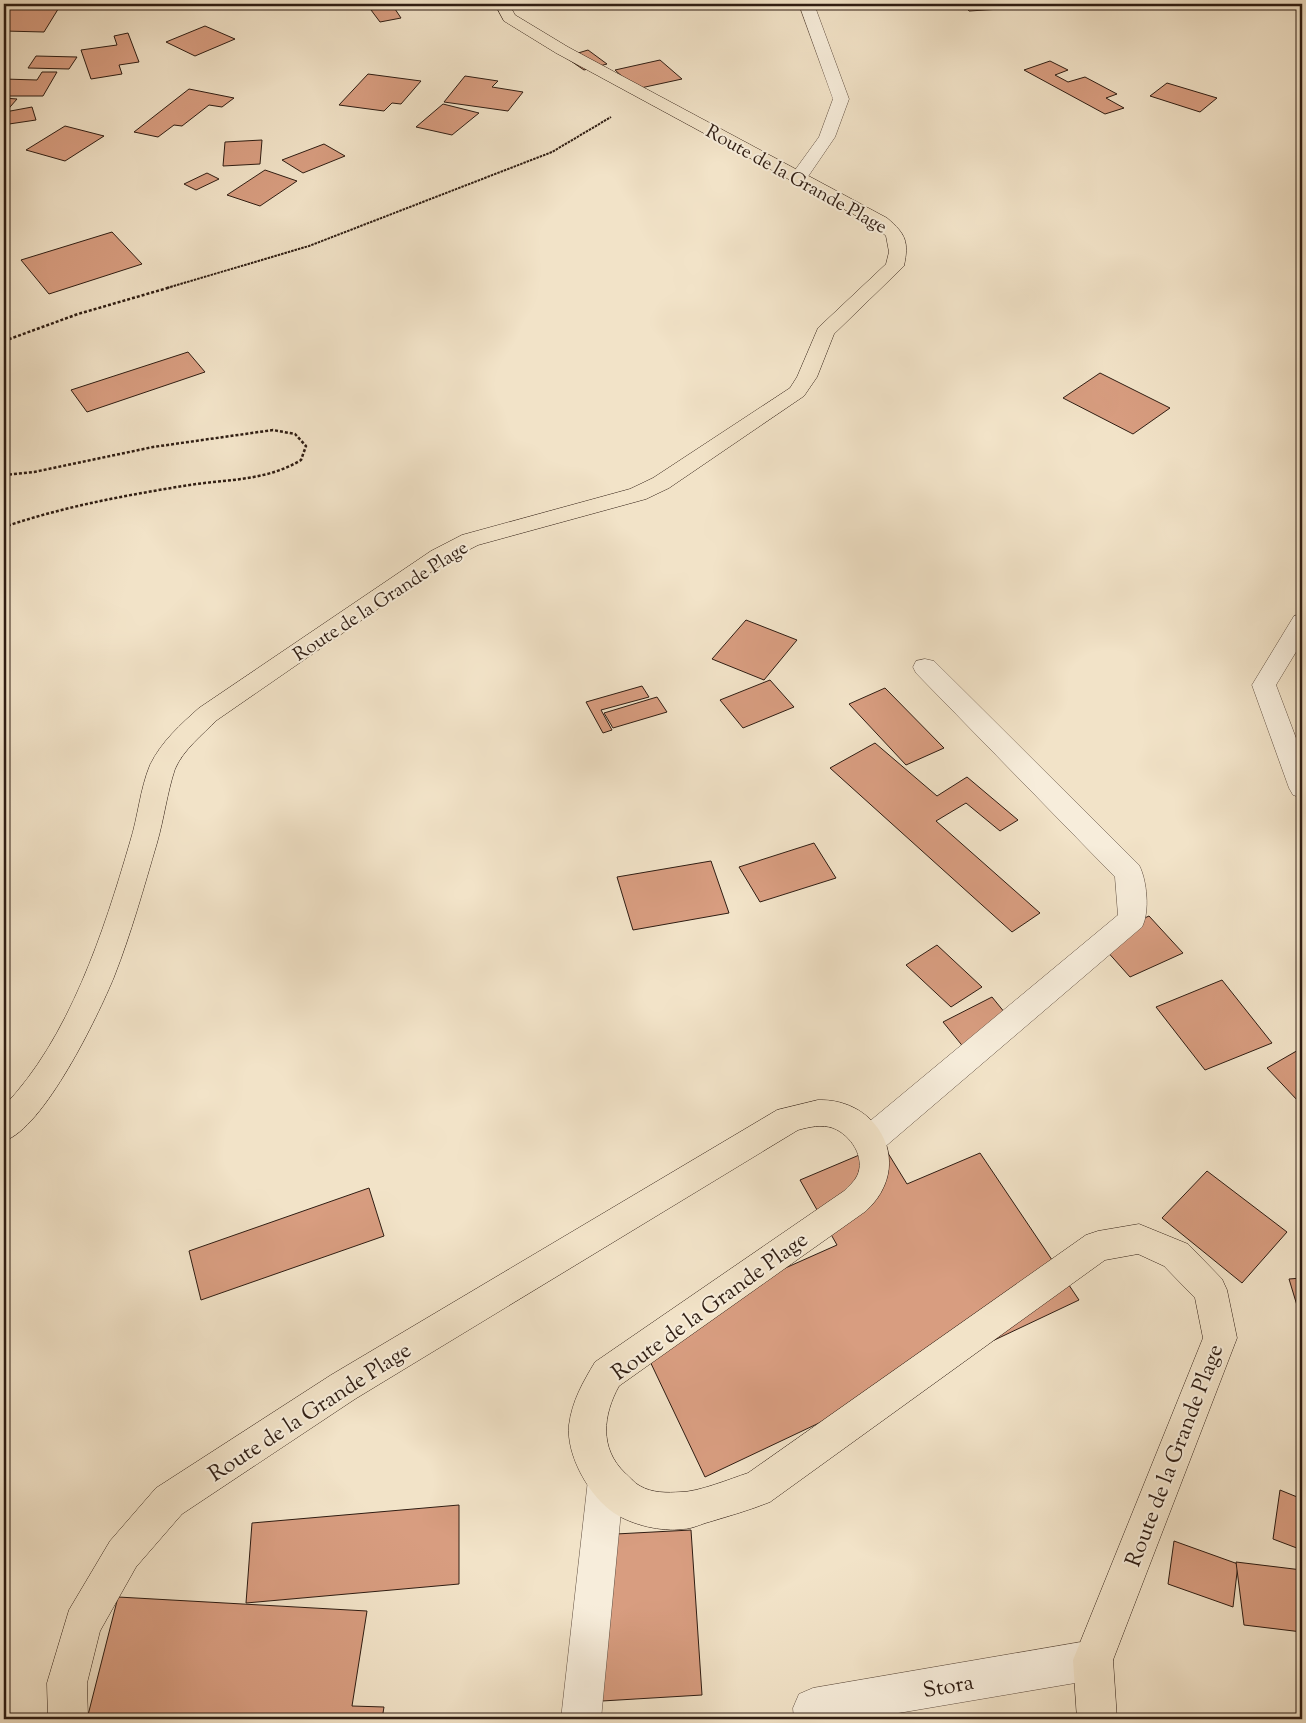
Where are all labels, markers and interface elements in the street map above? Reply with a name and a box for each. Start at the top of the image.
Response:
street label: Route de la Grande Plage [700,119,892,241]
street label: Route de la Grande Plage [289,535,474,669]
street label: Route de la Grande Plage [606,1225,816,1390]
street label: Route de la Grande Plage [203,1336,418,1491]
street label: Route de la Grande Plage [1119,1340,1233,1572]
street label: Stora [921,1668,976,1708]

